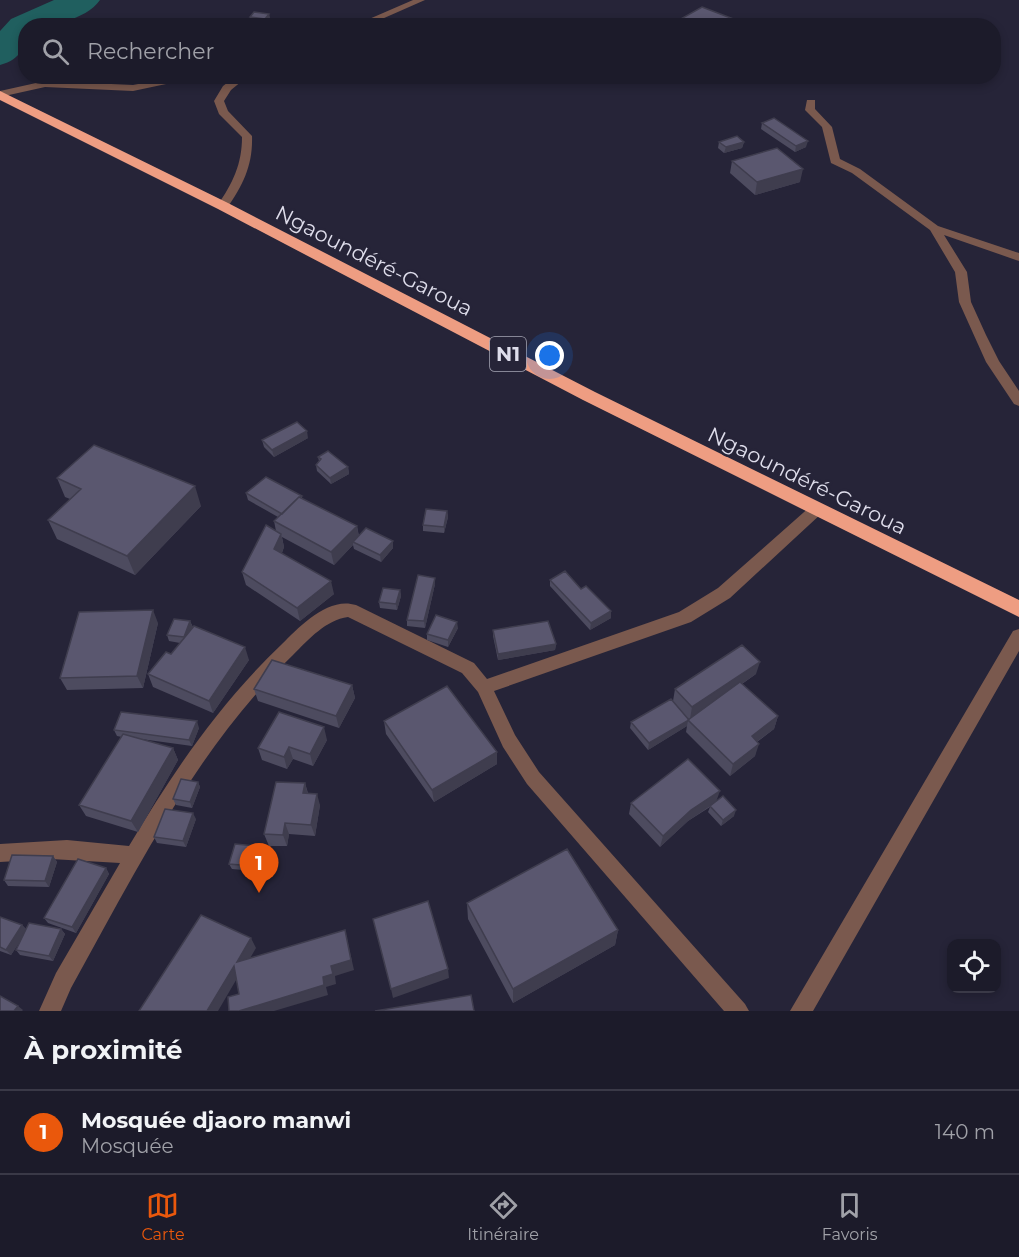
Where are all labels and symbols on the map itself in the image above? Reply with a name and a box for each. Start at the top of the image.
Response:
street label: Ngaoundéré-Garoua [271,200,477,321]
road number: N1 [490,337,526,371]
your location [535,341,564,370]
street label: Ngaoundéré-Garoua [704,422,911,540]
pin: 1 [240,844,278,893]

